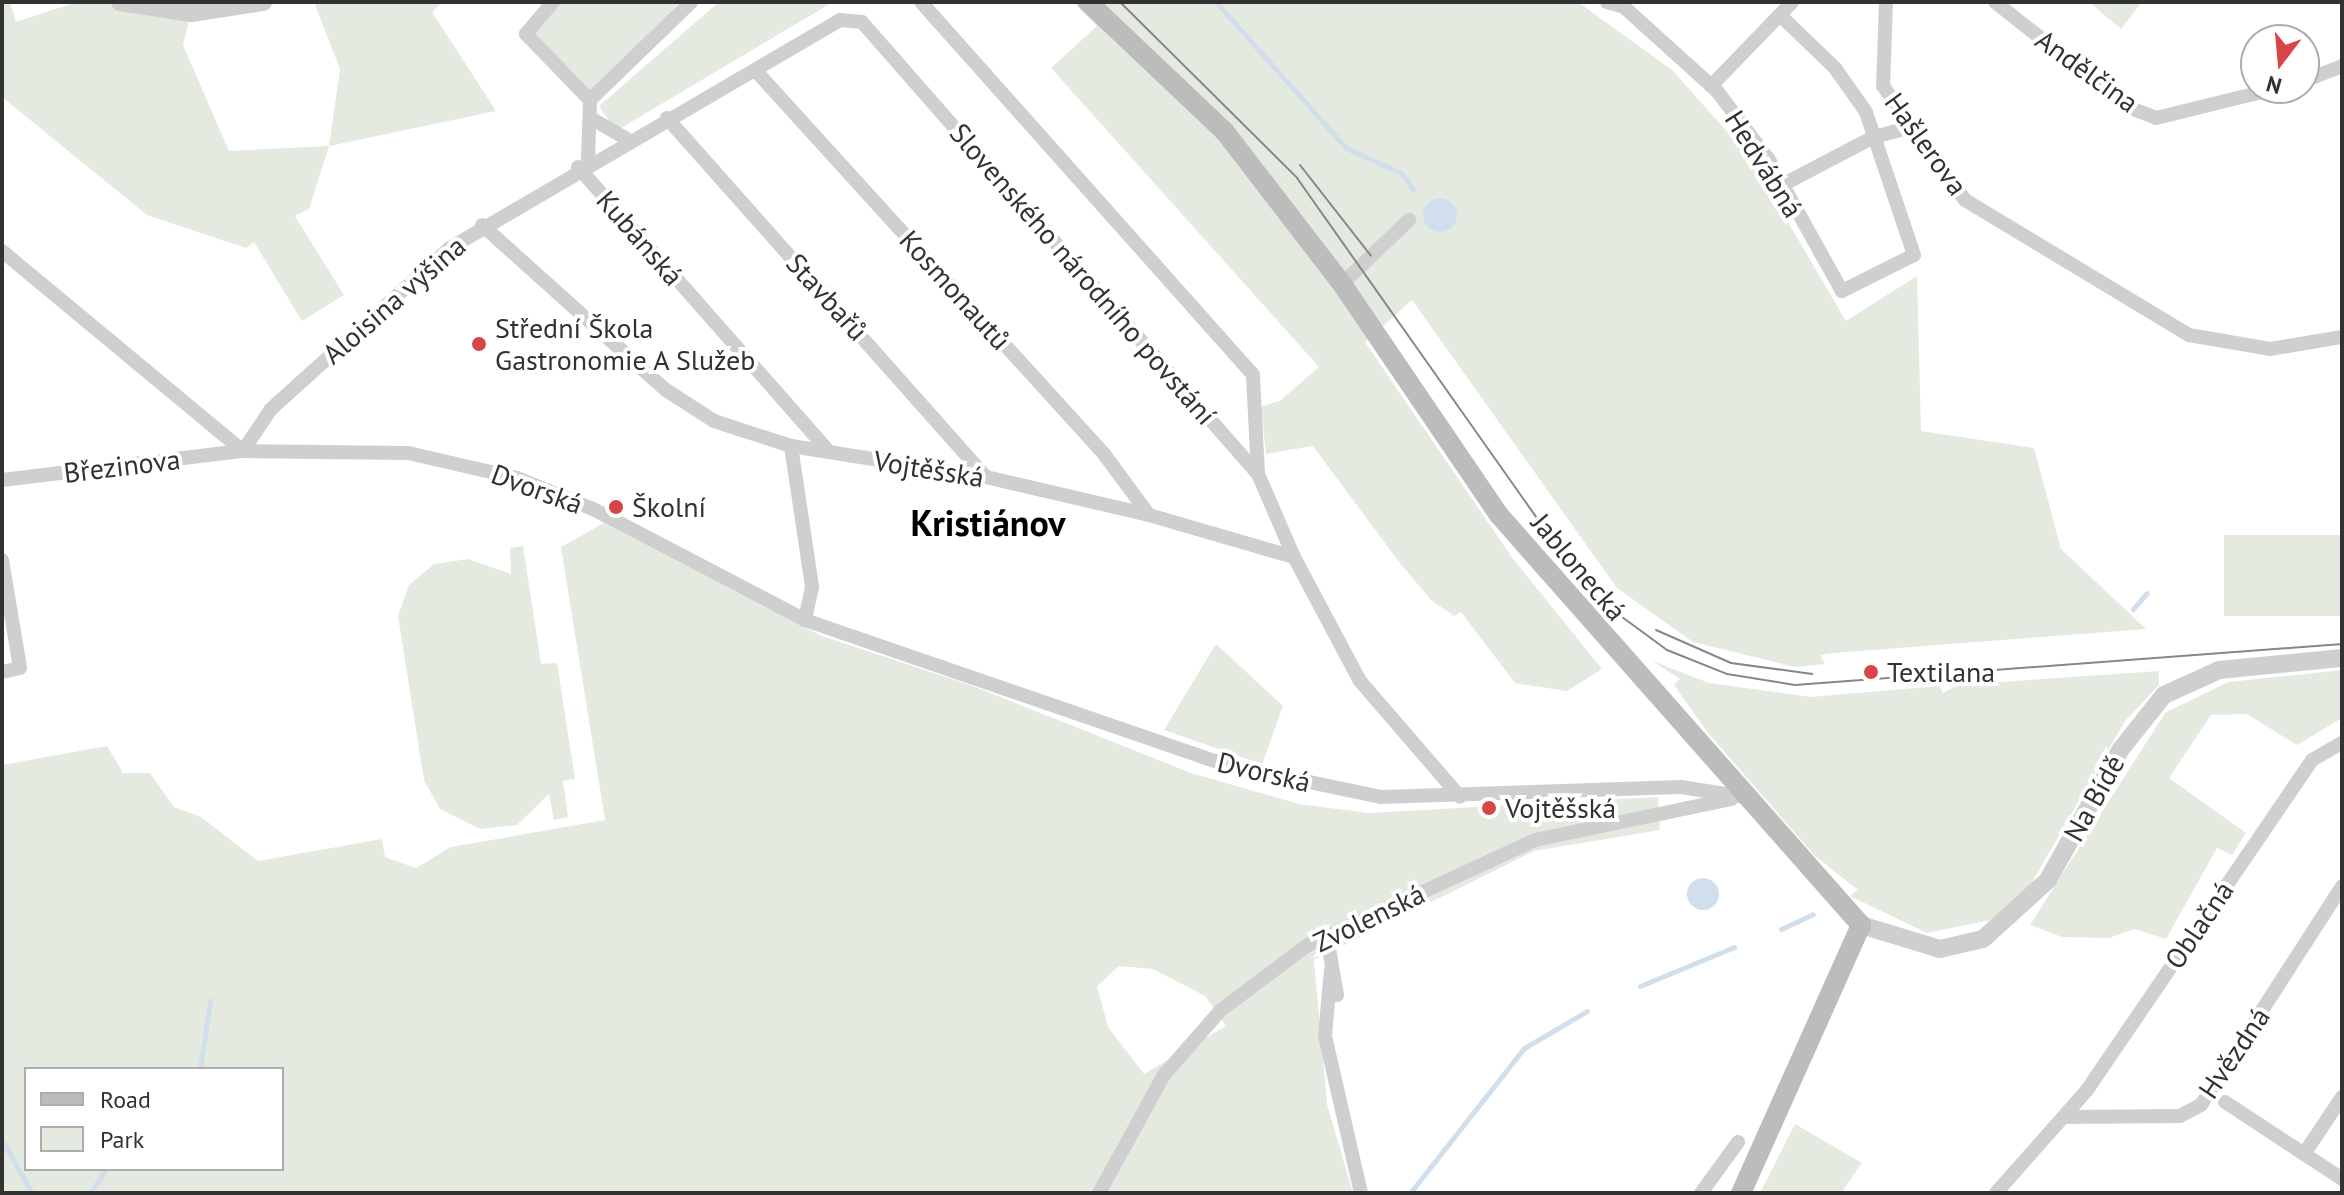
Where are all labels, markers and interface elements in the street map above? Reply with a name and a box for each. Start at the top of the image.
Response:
street label: Andělčina [2029,23,2145,119]
north arrow [2240,24,2320,104]
text: N [2263,70,2285,101]
street label: Hašlerova [1878,86,1974,202]
street label: Hedvábná [1718,104,1810,224]
street label: Slovenského národního povstání [943,117,1223,431]
street label: Kubánská [590,184,690,292]
street label: Kosmonautů [893,223,1017,357]
street label: Aloisina výšina [316,229,472,371]
street label: Stavbařů [779,247,875,347]
place label: Střední Škola Gastronomie A Služeb [495,311,757,377]
marker: Střední Škola Gastronomie A Služeb [470,335,488,353]
street label: Březinova [62,442,182,490]
street label: Vojtěšská [872,444,986,494]
street label: Dvorská [487,457,587,521]
place label: Školní [632,490,706,524]
marker: Školní [607,498,625,516]
district label: Kristiánov [911,501,1065,545]
street label: Jablonecká [1525,507,1633,627]
place label: Textilana [1887,655,1995,689]
marker: Textilana [1862,663,1880,681]
street label: Dvorská [1214,745,1314,799]
street label: Na Bídě [2057,749,2131,847]
place label: Vojtěšská [1505,791,1616,825]
marker: Vojtěšská [1480,799,1498,817]
street label: Oblačná [2158,875,2240,975]
street label: Zvolenská [1308,877,1430,959]
street label: Hvězdná [2191,1001,2277,1105]
legend [24,1067,284,1171]
text: Road [100,1084,151,1115]
text: Park [100,1124,144,1155]

